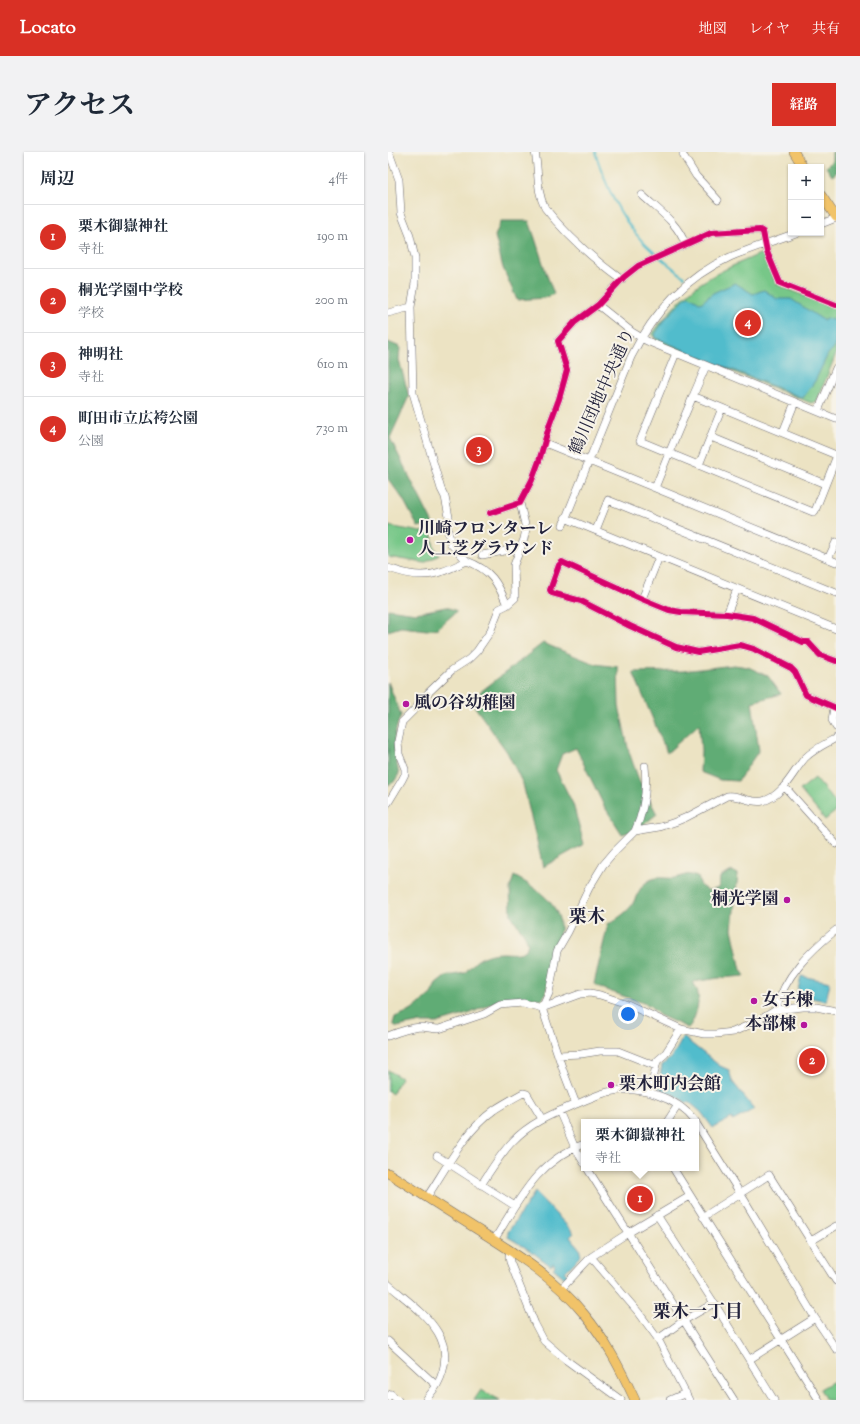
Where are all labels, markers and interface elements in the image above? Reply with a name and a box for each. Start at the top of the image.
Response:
text: Locato [20,15,76,42]
text: 地図 [699,20,727,40]
text: レイヤ [749,20,790,40]
text: 共有 [812,20,840,40]
button: 経路 [772,83,836,126]
text: アクセス [24,87,135,127]
map controls [788,164,824,236]
button: + [788,164,824,200]
text: 周辺 [40,168,74,192]
text: 4件 [328,171,348,189]
button: − [788,200,824,236]
text: 栗木御嶽神社 [78,217,168,238]
text: 1 [51,228,55,246]
text: 190 m [317,228,348,246]
text: 寺社 [78,241,104,259]
text: 桐光学園中学校 [78,281,183,302]
text: 2 [50,292,56,310]
text: 200 m [315,292,348,310]
text: 学校 [78,305,104,323]
pin: 4 [735,308,761,338]
street label: 鶴川団地中央通り [564,325,642,459]
text: 神明社 [78,345,123,366]
text: 3 [50,356,56,374]
text: 610 m [317,356,348,374]
text: 寺社 [78,369,104,387]
text: 町田市立広袴公園 [78,409,198,430]
text: 4 [50,420,56,438]
text: 730 m [316,420,348,438]
text: 公園 [78,433,104,451]
pin: 3 [466,435,492,465]
place label: 川崎フロンターレ 人工芝グラウンド [418,518,554,562]
marker: 川崎フロンターレ 人工芝グラウンド [405,535,415,545]
place label: 風の谷幼稚園 [414,692,516,716]
marker: 風の谷幼稚園 [401,699,411,709]
place label: 桐光学園 [711,888,779,912]
marker: 桐光学園 [782,895,792,905]
district label: 栗木 [569,905,605,931]
place label: 女子棟 [762,989,813,1013]
marker: 女子棟 [749,996,759,1006]
your location [618,1004,638,1024]
place label: 本部棟 [745,1013,796,1037]
marker: 本部棟 [799,1020,809,1030]
pin: 2 [799,1046,825,1076]
place label: 栗木町内会館 [619,1073,721,1097]
marker: 栗木町内会館 [606,1080,616,1090]
popup [581,1119,699,1171]
text: 栗木御嶽神社 [595,1126,685,1147]
text: 寺社 [595,1150,621,1168]
pin: 1 [627,1184,653,1214]
district label: 栗木一丁目 [653,1300,743,1326]

